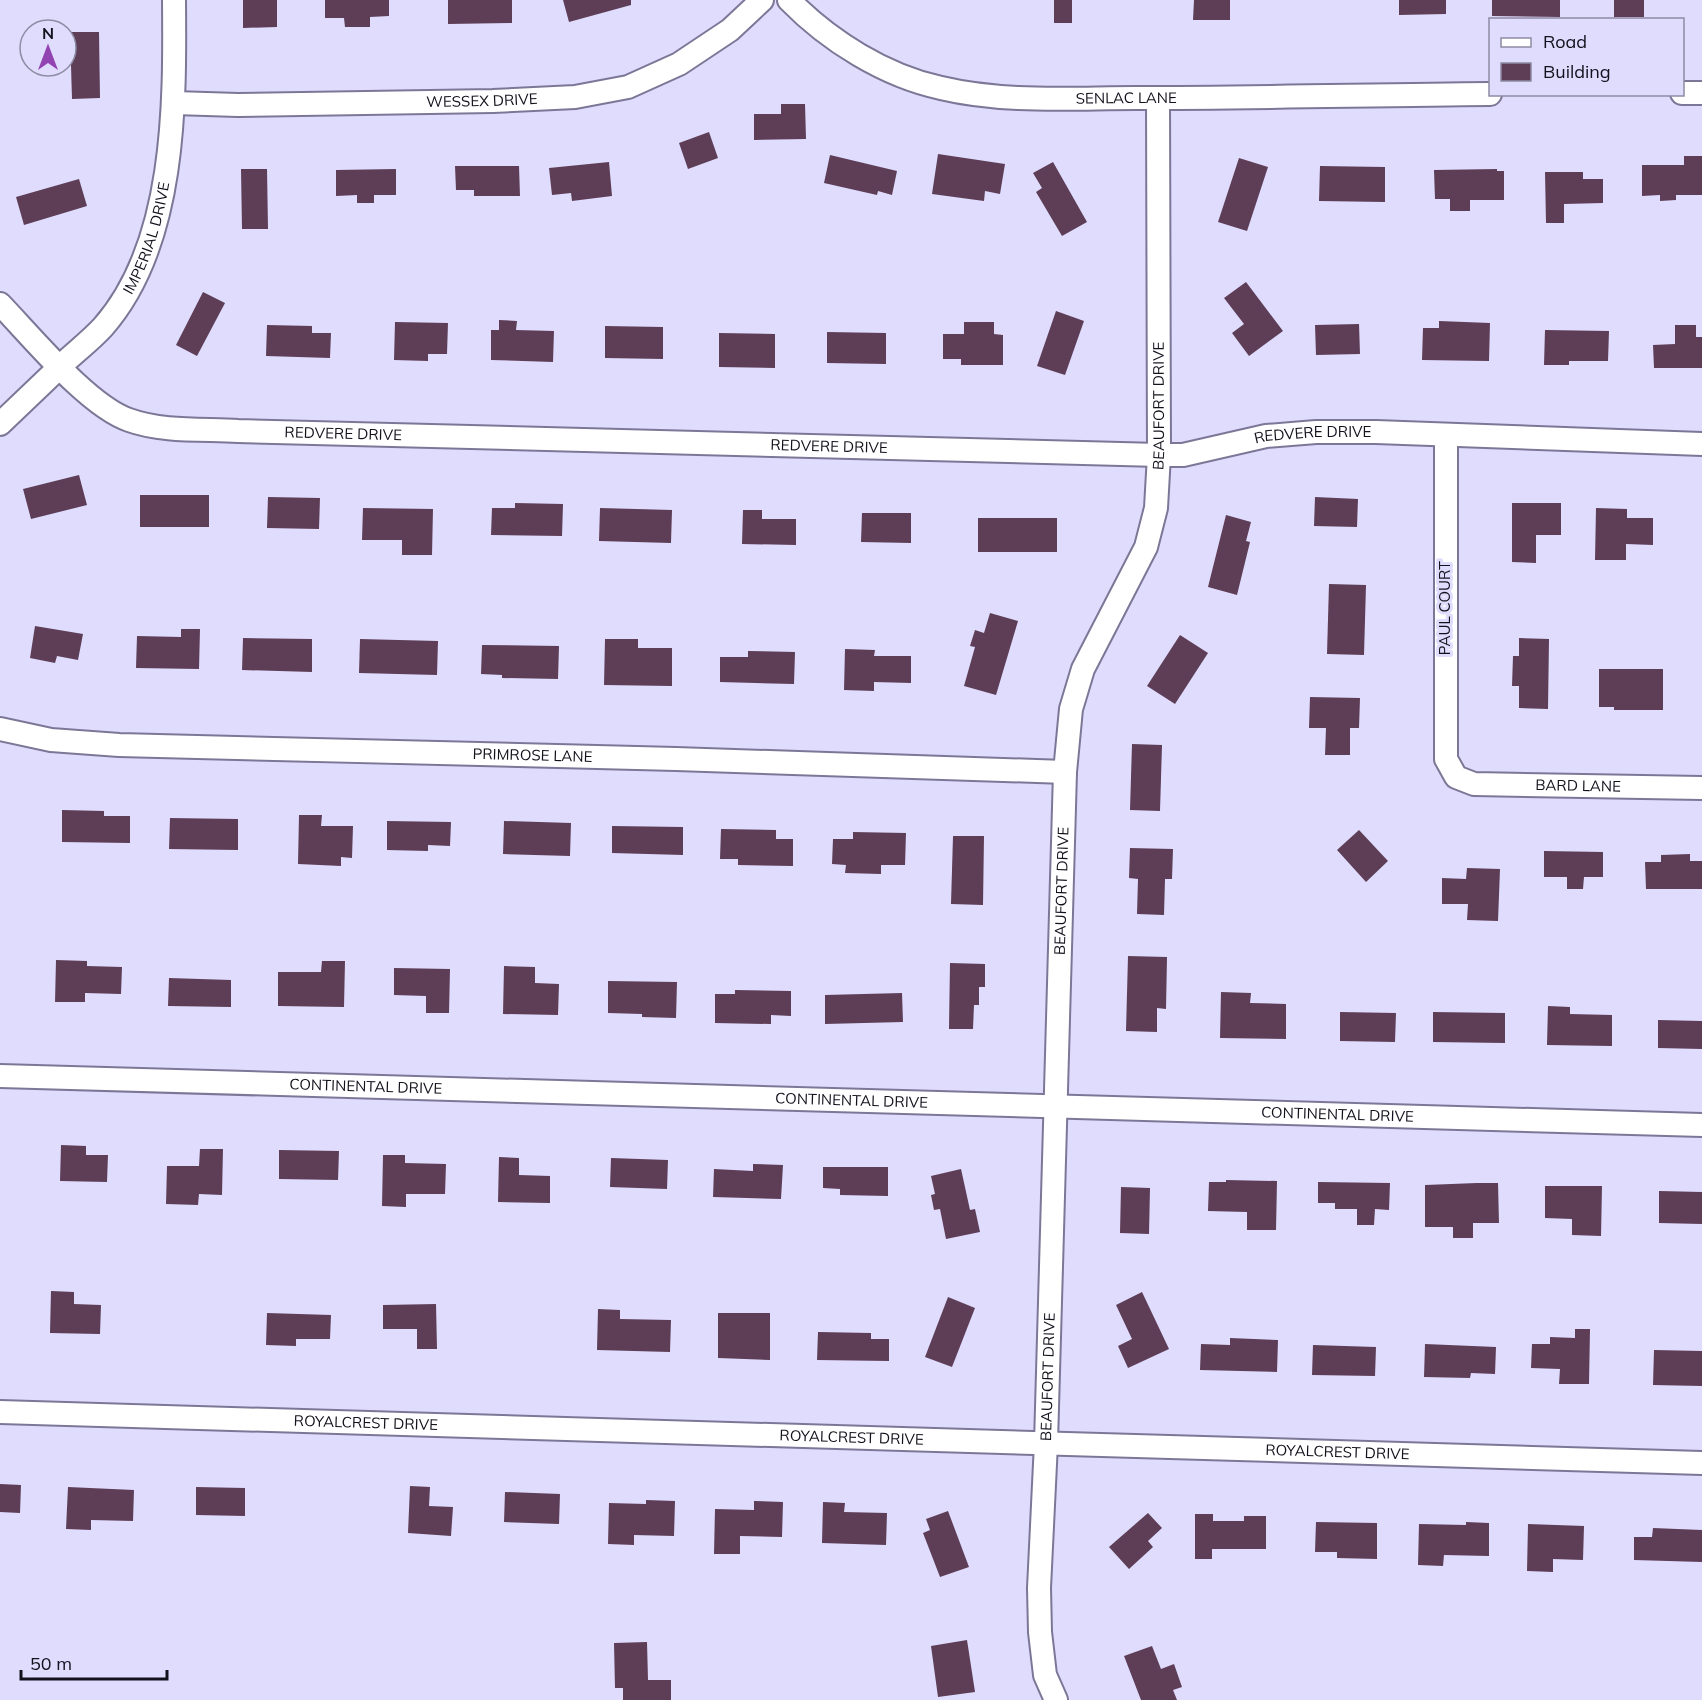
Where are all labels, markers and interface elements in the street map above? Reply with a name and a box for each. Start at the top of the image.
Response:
north arrow [18,18,78,78]
legend [1489,18,1684,96]
text: N [42,23,54,43]
text: Road [1543,30,1587,53]
text: Building [1543,60,1611,83]
street label: SENLAC LANE [1076,88,1177,108]
street label: WESSEX DRIVE [426,89,538,111]
street label: IMPERIAL DRIVE [119,180,173,298]
street label: BEAUFORT DRIVE [1148,341,1168,470]
street label: REDVERE DRIVE [284,422,402,444]
street label: REDVERE DRIVE [1252,422,1372,447]
street label: REDVERE DRIVE [770,435,888,457]
street label: PAUL COURT [1435,561,1454,655]
street label: PRIMROSE LANE [472,744,593,766]
street label: BARD LANE [1535,775,1621,796]
street label: BEAUFORT DRIVE [1050,826,1072,955]
street label: CONTINENTAL DRIVE [289,1074,443,1098]
street label: CONTINENTAL DRIVE [775,1088,929,1112]
street label: CONTINENTAL DRIVE [1261,1102,1414,1126]
street label: BEAUFORT DRIVE [1036,1312,1059,1441]
street label: ROYALCREST DRIVE [293,1411,438,1434]
street label: ROYALCREST DRIVE [779,1425,924,1449]
street label: ROYALCREST DRIVE [1265,1440,1410,1463]
scale bar [21,1643,166,1681]
text: 50 m [30,1652,72,1675]

